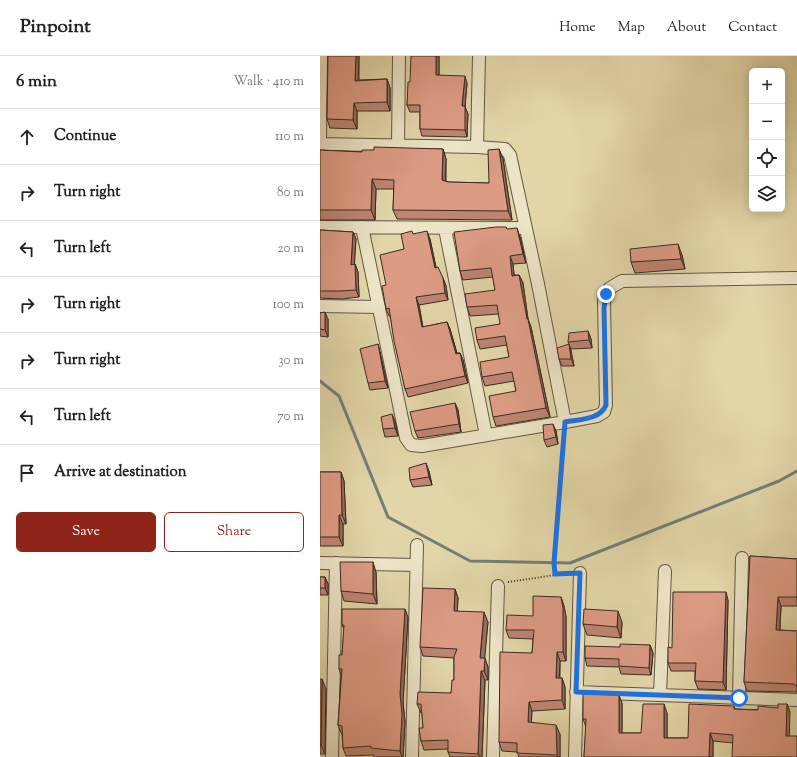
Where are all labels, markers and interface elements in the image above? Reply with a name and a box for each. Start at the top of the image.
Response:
text: Pinpoint [20,14,91,41]
text: Home [559,18,596,38]
text: Map [618,18,645,38]
text: About [667,18,706,38]
text: Contact [728,18,777,38]
map controls [749,68,785,212]
button: + [749,68,785,104]
text: 6 min [16,70,57,94]
text: Walk · 410 m [233,73,304,91]
button: − [749,104,785,140]
icon: ahead [16,126,38,148]
text: Continue [54,126,116,147]
text: 110 m [275,128,304,146]
button: locate [749,140,785,176]
button: layers [749,176,785,212]
icon: right [16,182,38,204]
text: Turn right [54,182,120,203]
text: 80 m [277,184,304,202]
icon: left [16,238,38,260]
text: Turn left [54,238,111,259]
text: 20 m [278,240,304,258]
route end [597,285,615,303]
icon: right [16,294,38,316]
text: Turn right [54,294,120,315]
text: 100 m [272,296,304,314]
icon: right [16,350,38,372]
text: Turn right [54,350,120,371]
text: 30 m [278,352,304,370]
icon: left [16,406,38,428]
text: Turn left [54,406,111,427]
text: 70 m [277,408,304,426]
icon: arrive [16,462,38,484]
text: Arrive at destination [54,462,187,483]
button: Save [16,512,156,552]
button: Share [164,512,304,552]
route start [730,689,748,707]

